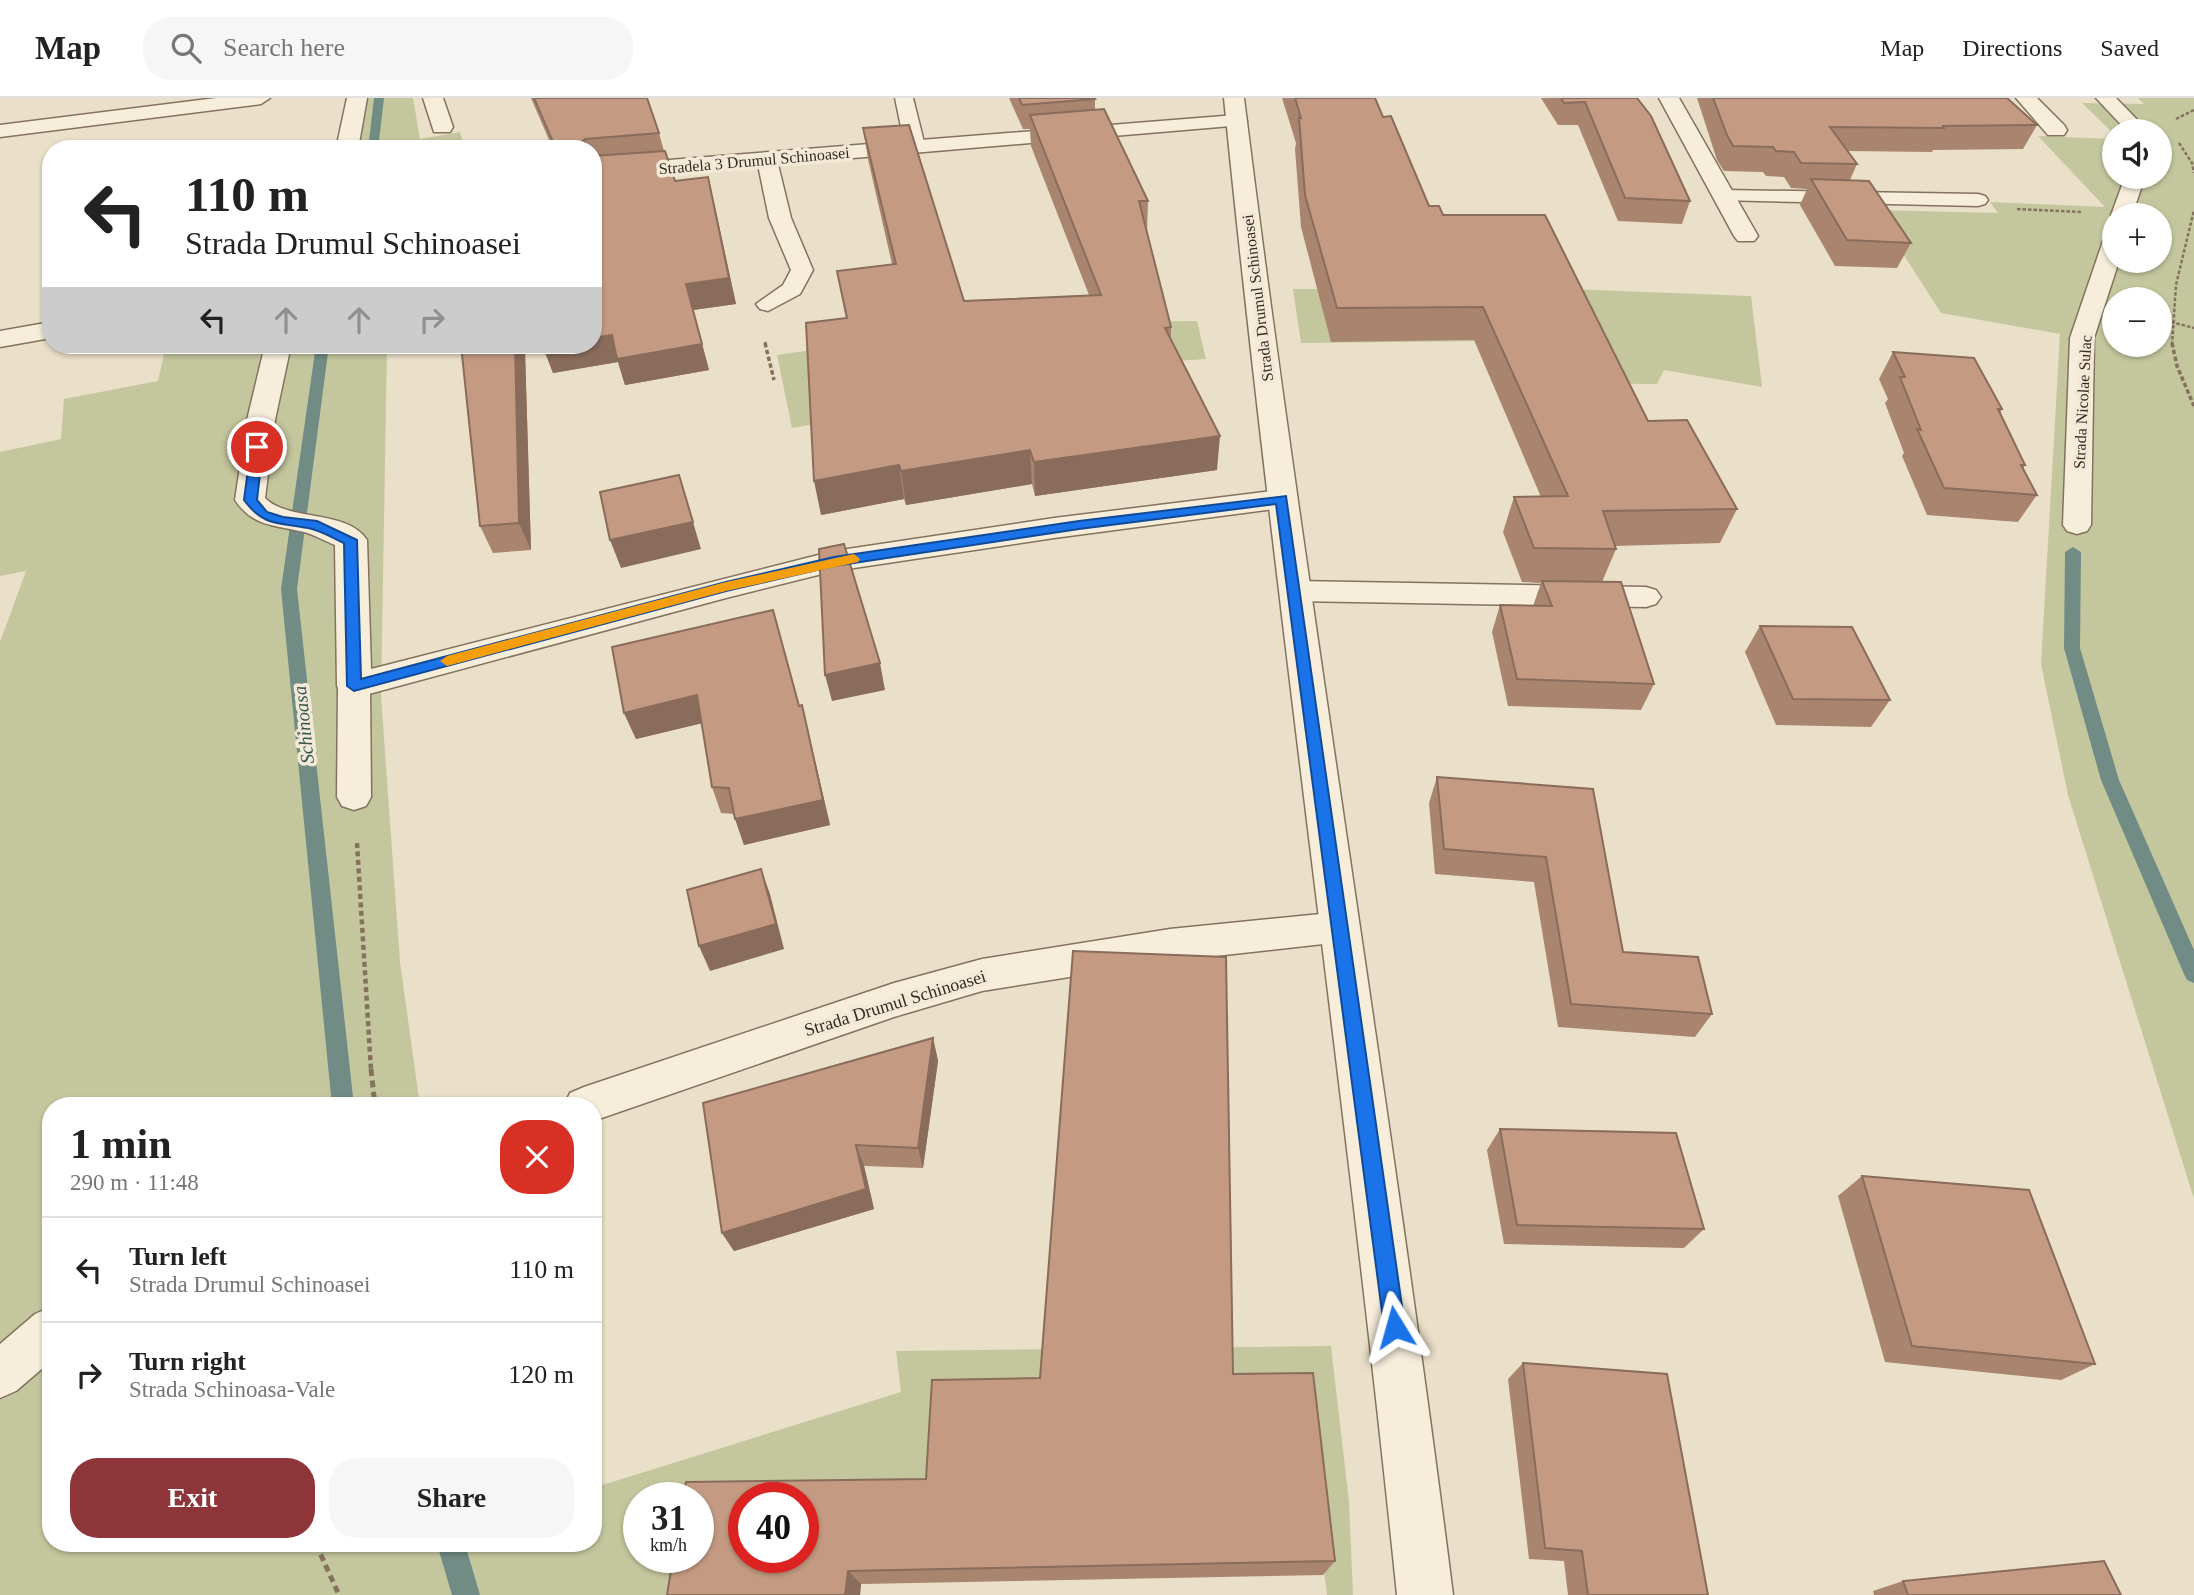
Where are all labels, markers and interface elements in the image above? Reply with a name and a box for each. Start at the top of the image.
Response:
search box [143,17,633,80]
icon: search [167,29,205,67]
text: Map [35,30,101,66]
text: Search here [223,33,345,62]
text: Map [1880,35,1924,61]
text: Directions [1962,35,2062,61]
text: Saved [2100,35,2159,61]
map controls [2102,119,2172,357]
button: sound [2102,119,2172,189]
street label: Stradela 3 Drumul Schinoasei [658,144,851,177]
text: 110 m [185,167,309,222]
icon: left [70,168,161,259]
button: + [2102,203,2172,273]
street label: Strada Drumul Schinoasei [1239,213,1276,382]
text: Strada Drumul Schinoasei [185,225,521,261]
button: − [2102,287,2172,357]
icon: left [194,301,232,339]
icon: ahead [267,301,305,339]
icon: ahead [340,301,378,339]
icon: right [413,301,451,339]
street label: Strada Nicolae Sulac [2070,335,2094,469]
pin [227,417,287,477]
icon: arrive [238,428,276,466]
water label: Schinoasa [289,685,318,765]
street label: Strada Drumul Schinoasei [802,966,988,1040]
button: close [500,1120,574,1194]
text: 1 min [70,1121,172,1167]
text: 290 m · 11:48 [70,1170,199,1195]
text: Turn left [129,1242,227,1271]
icon: left [70,1251,108,1289]
text: 110 m [509,1255,574,1284]
text: Strada Drumul Schinoasei [129,1272,370,1297]
position arrow [1358,1290,1432,1364]
text: Turn right [129,1347,246,1376]
icon: right [70,1356,108,1394]
text: 120 m [508,1360,574,1389]
text: Strada Schinoasa-Vale [129,1377,335,1402]
button: Exit [70,1458,315,1538]
button: Share [329,1458,574,1538]
speed limit sign: 40 [728,1482,819,1573]
text: 31 [651,1499,686,1538]
text: km/h [650,1535,687,1555]

